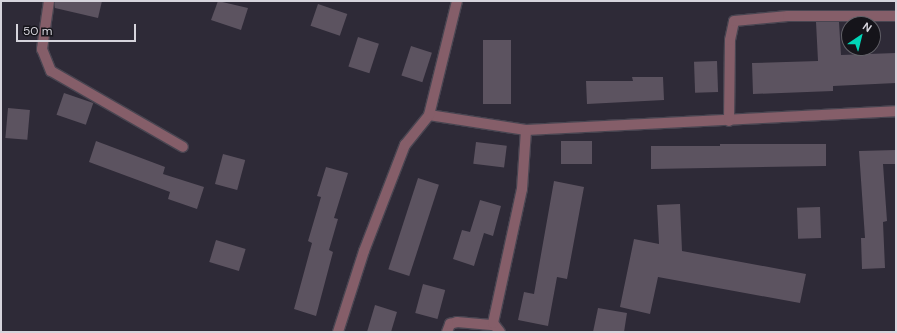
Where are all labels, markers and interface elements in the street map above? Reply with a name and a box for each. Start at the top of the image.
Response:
scale bar [18,16,138,42]
north arrow [841,16,881,56]
text: N [860,19,875,35]
text: 50 m [23,23,52,39]

